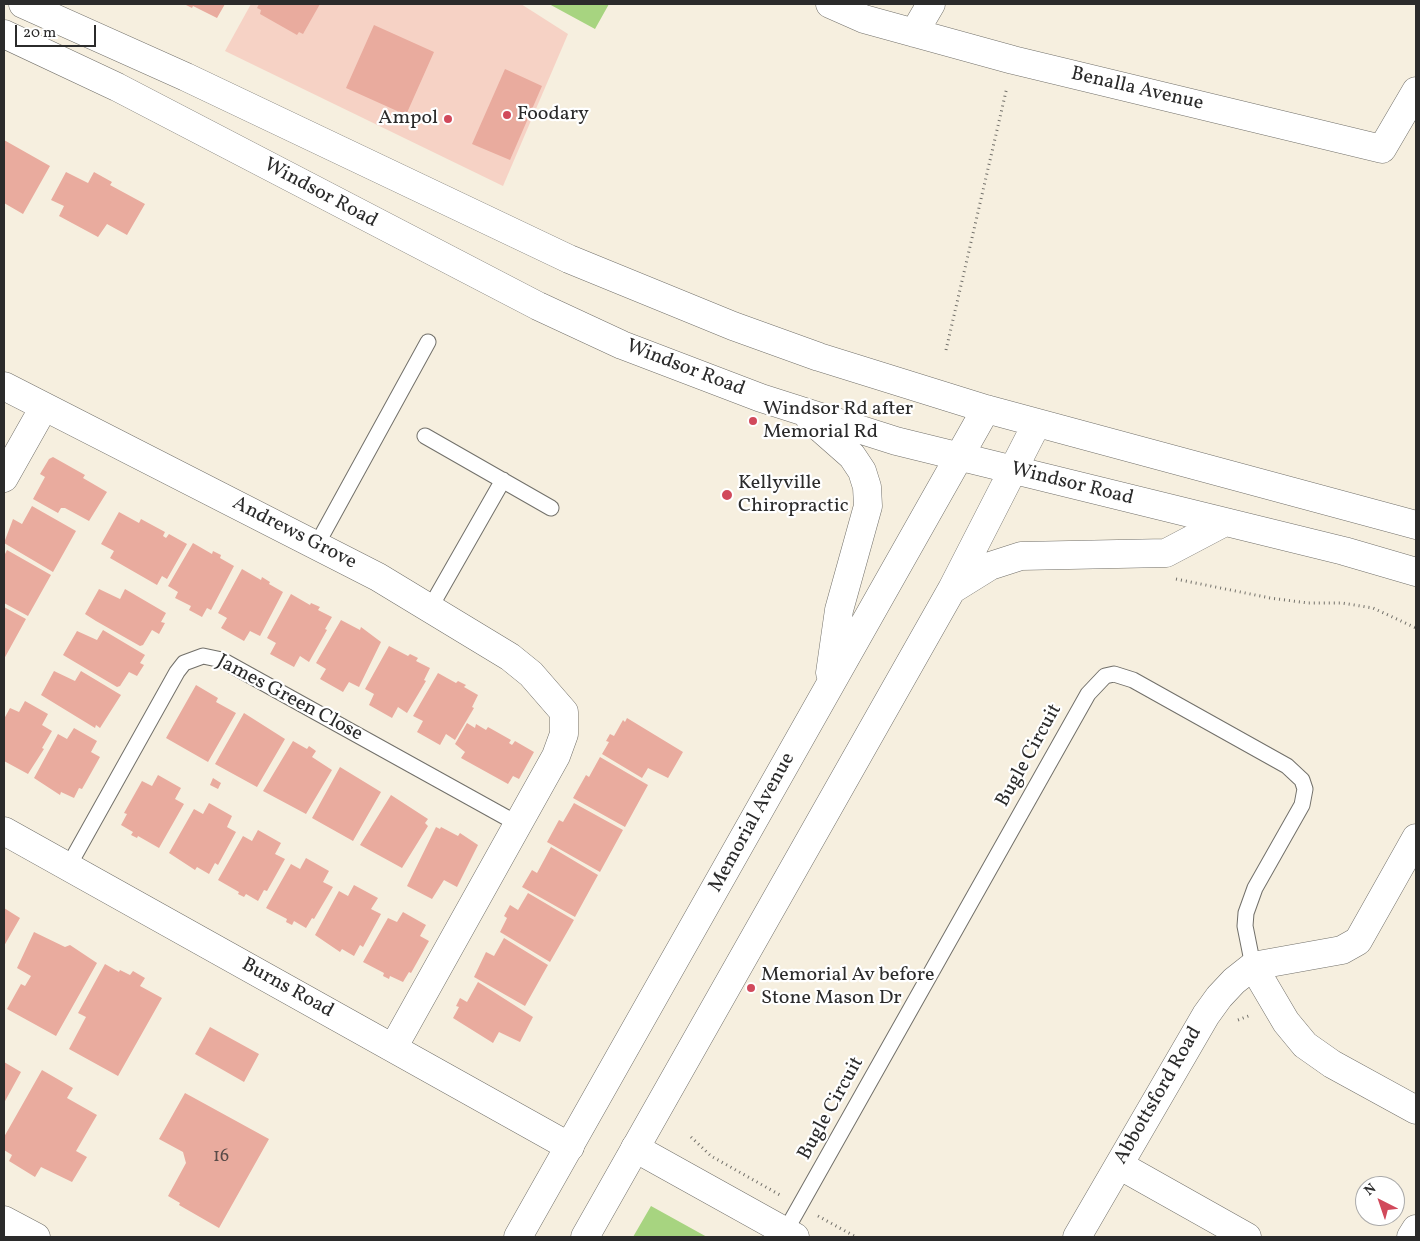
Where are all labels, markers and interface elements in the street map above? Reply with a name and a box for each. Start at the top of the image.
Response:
scale bar [18,15,99,47]
text: 20 m [23,23,56,44]
street label: Benalla Avenue [1068,63,1206,117]
place label: Foodary [517,103,589,127]
place label: Ampol [378,107,438,131]
marker: Foodary [501,109,513,121]
marker: Ampol [442,113,454,125]
street label: Windsor Road [259,154,381,234]
street label: Windsor Road [622,335,748,403]
place label: Windsor Rd after Memorial Rd [763,398,913,445]
marker: Windsor Rd after Memorial Rd [747,415,759,427]
street label: Windsor Road [1008,458,1136,512]
place label: Kellyville Chiropractic [738,472,849,519]
marker: Kellyville Chiropractic [720,488,734,502]
street label: Andrews Grove [228,492,360,576]
street label: James Green Close [212,650,366,748]
street label: Bugle Circuit [992,700,1068,812]
street label: Memorial Avenue [705,749,801,897]
street label: Burns Road [237,954,337,1024]
place label: Memorial Av before Stone Mason Dr [761,964,935,1011]
marker: Memorial Av before Stone Mason Dr [745,982,757,994]
street label: Abbottsford Road [1110,1023,1208,1169]
street label: Bugle Circuit [794,1053,870,1165]
house number: 16 [213,1147,229,1169]
north arrow [1355,1176,1405,1226]
text: N [1360,1180,1381,1201]

